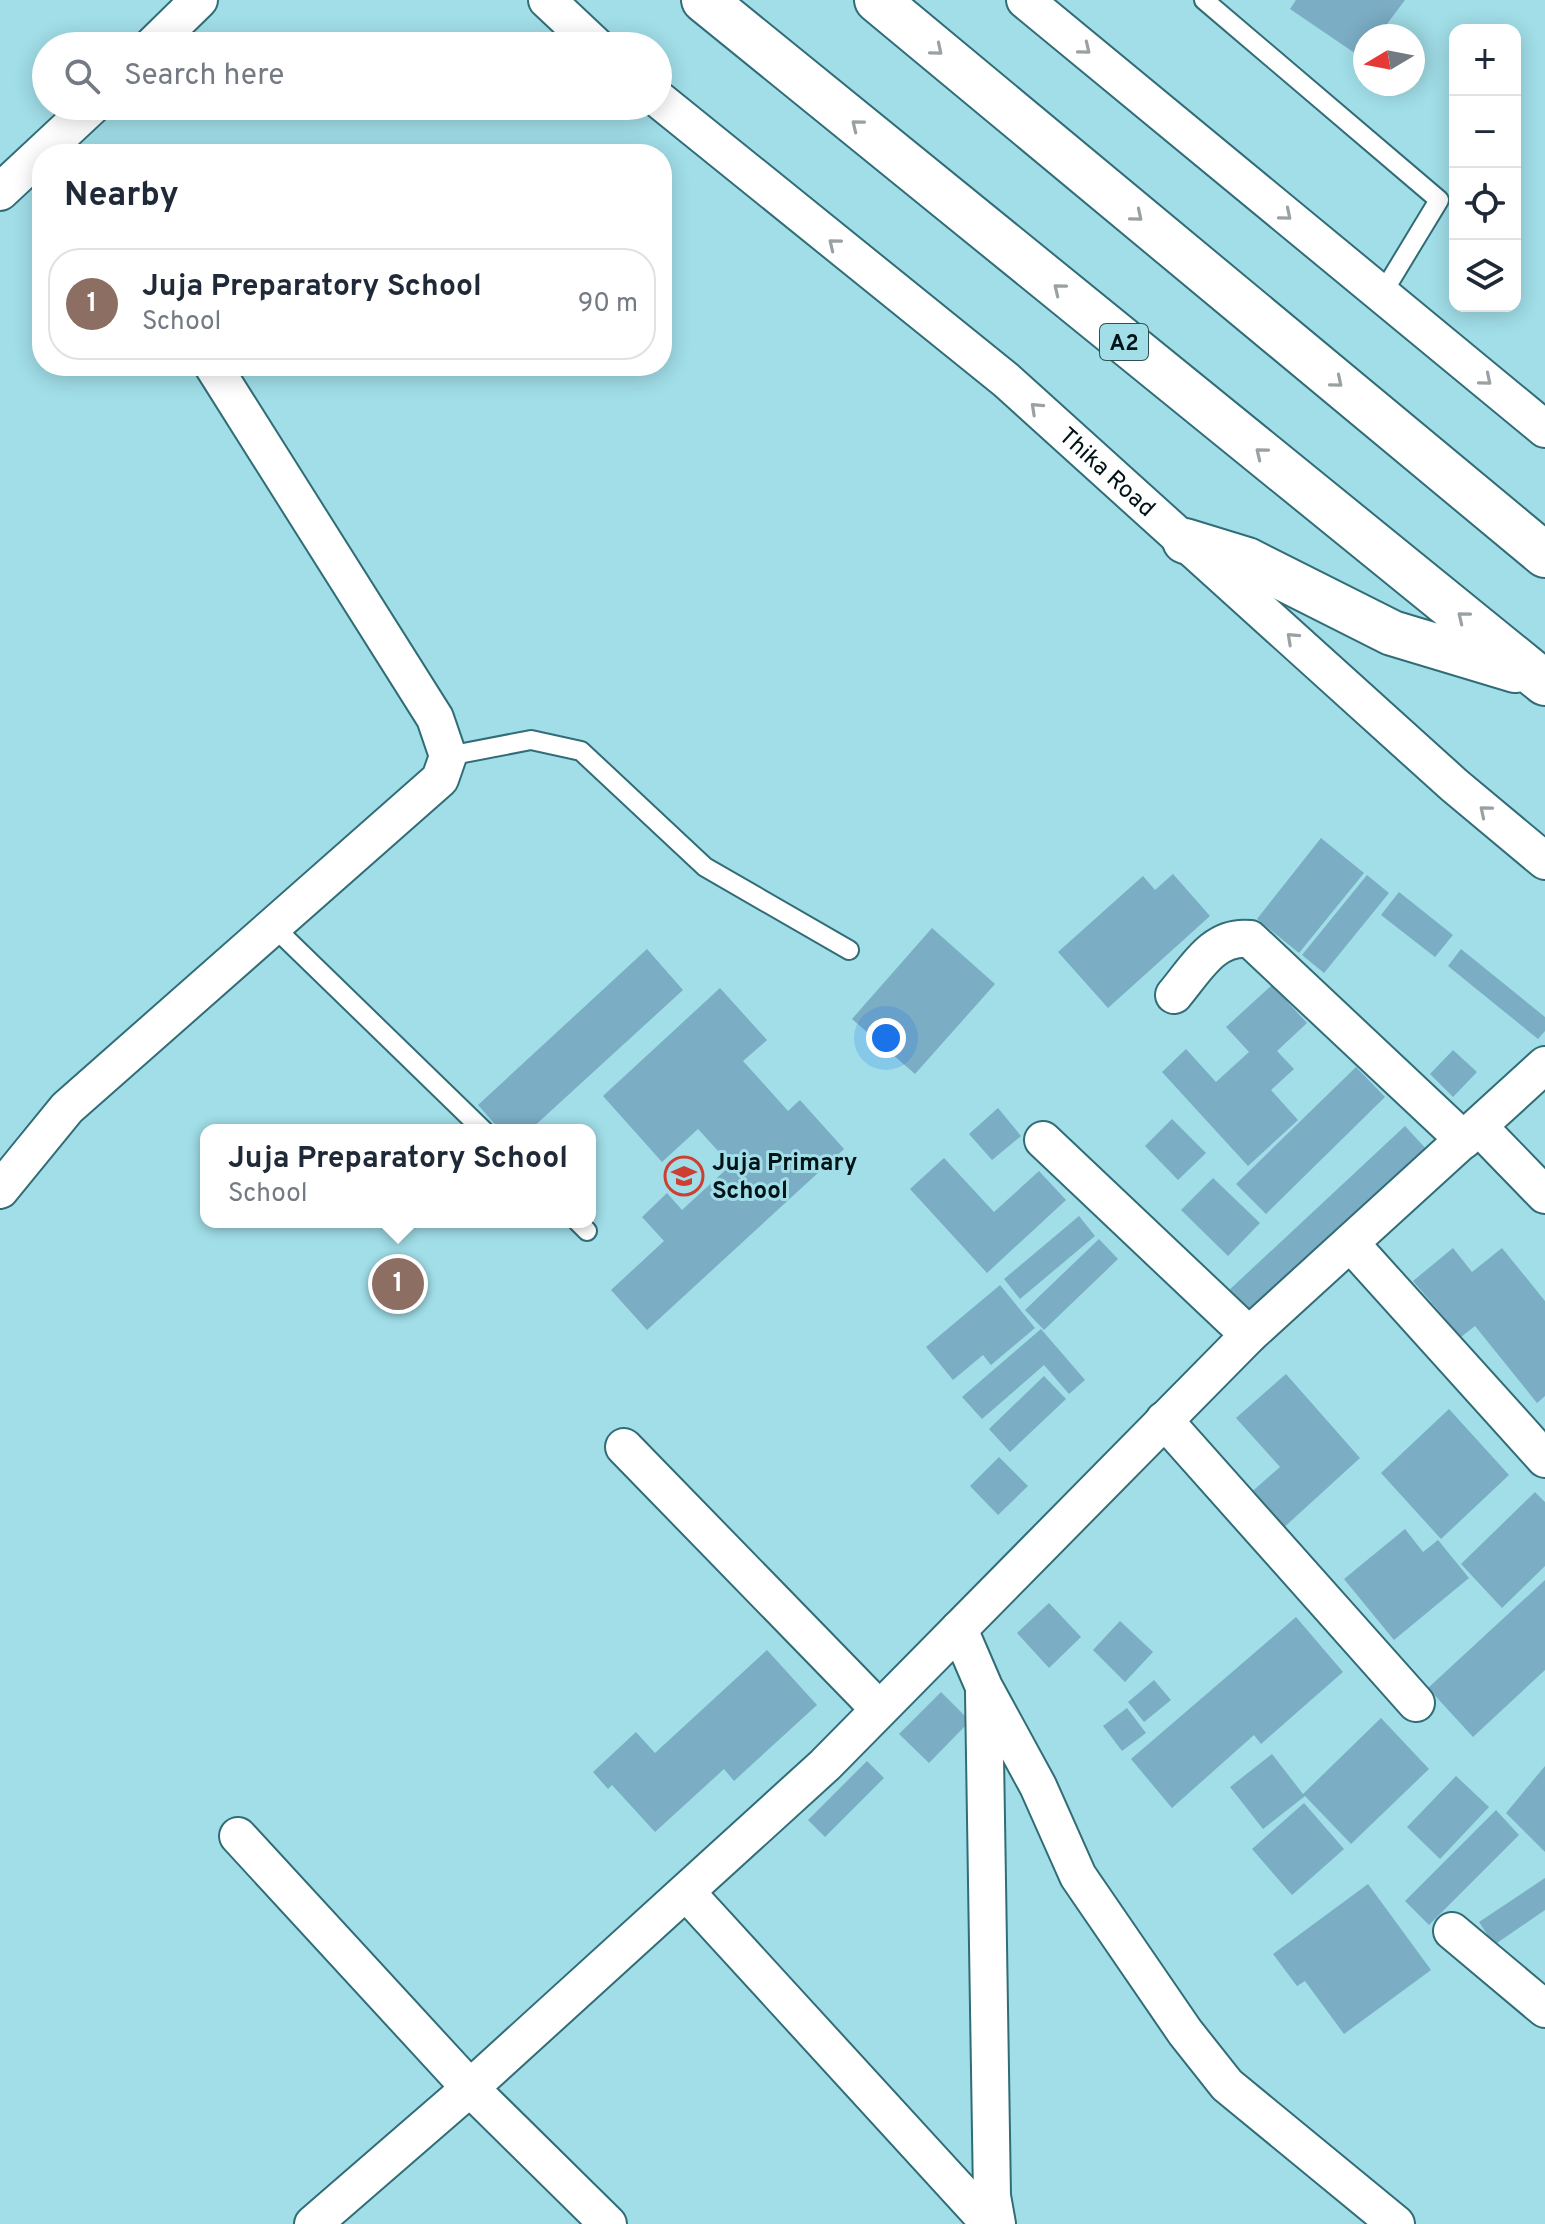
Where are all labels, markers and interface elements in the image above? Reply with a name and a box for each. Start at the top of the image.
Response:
north arrow [1353,24,1425,96]
map controls [1449,24,1521,312]
button: + [1449,24,1521,96]
search box [32,32,672,120]
one-way arrow [927,40,942,55]
one-way arrow [1076,40,1091,54]
icon: search [60,54,104,98]
text: Search here [124,58,284,95]
button: − [1449,96,1521,168]
one-way arrow [852,120,866,135]
button: locate [1449,168,1521,240]
text: Nearby [64,175,179,218]
one-way arrow [1276,205,1291,220]
one-way arrow [1127,206,1142,221]
one-way arrow [829,239,844,253]
button: layers [1449,240,1521,312]
text: Juja Preparatory School [142,269,482,306]
one-way arrow [1054,284,1068,299]
text: 1 [87,288,97,321]
text: 90 m [578,288,638,321]
text: School [142,306,221,339]
road number: A2 [1100,324,1148,360]
one-way arrow [1477,370,1491,385]
one-way arrow [1328,372,1342,387]
one-way arrow [1031,402,1045,417]
street label: Thika Road [1052,422,1161,524]
one-way arrow [1255,448,1270,462]
one-way arrow [1457,612,1472,626]
one-way arrow [1286,633,1301,647]
one-way arrow [1480,806,1494,821]
your location [866,1018,906,1058]
popup [200,1124,596,1228]
text: Juja Preparatory School [228,1141,568,1178]
place label: Juja Primary School [712,1149,857,1207]
school or university icon: Juja Primary School [663,1155,705,1197]
text: School [228,1178,307,1211]
pin: 1 [372,1254,424,1314]

